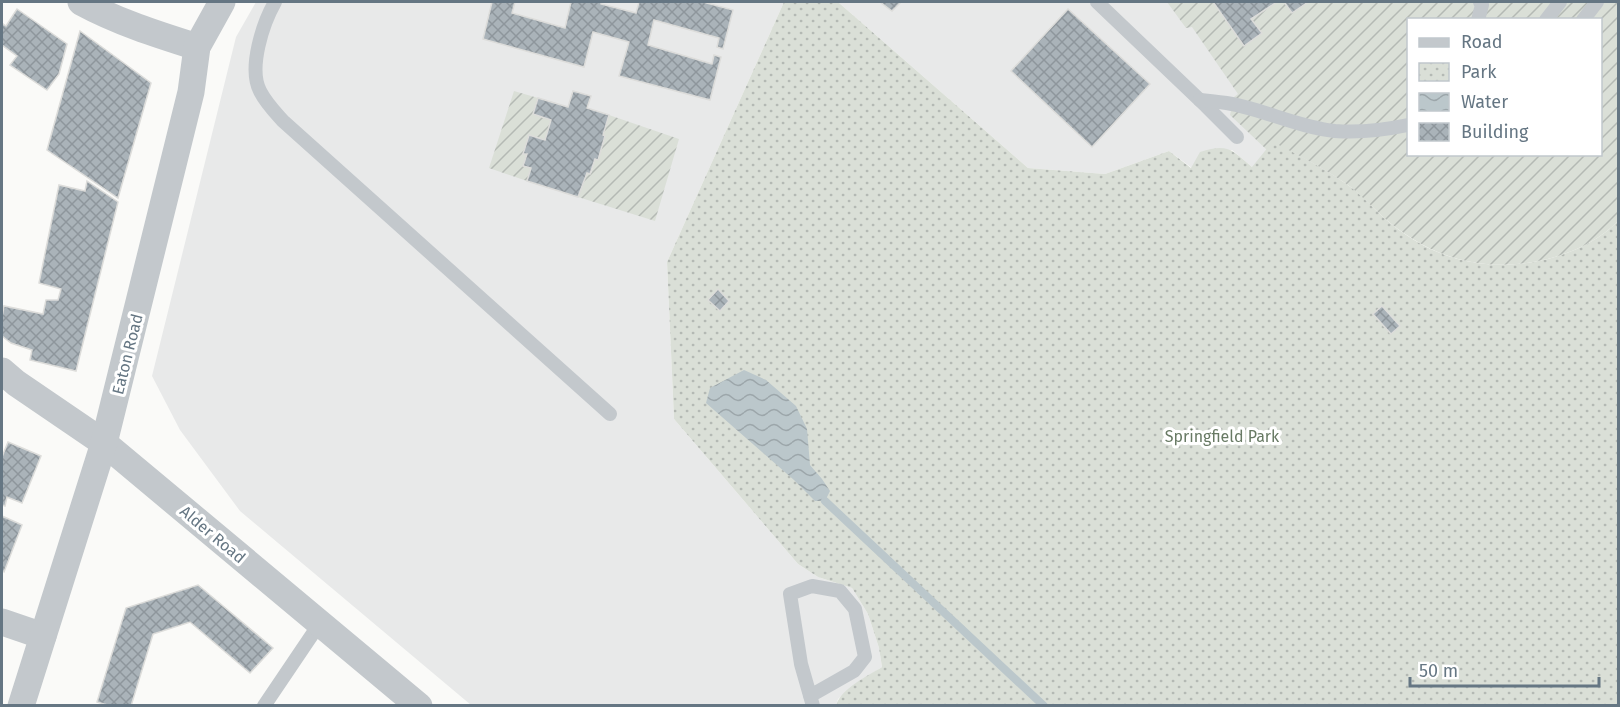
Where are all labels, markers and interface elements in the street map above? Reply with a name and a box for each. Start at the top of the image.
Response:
legend [1407,18,1602,156]
text: Road [1461,31,1503,53]
text: Park [1461,61,1497,83]
text: Water [1461,91,1508,113]
text: Building [1461,121,1529,143]
street label: Eaton Road [108,312,147,396]
park label: Springfield Park [1165,427,1280,446]
street label: Alder Road [176,502,249,567]
scale bar [1410,650,1599,688]
text: 50 m [1419,660,1458,682]

